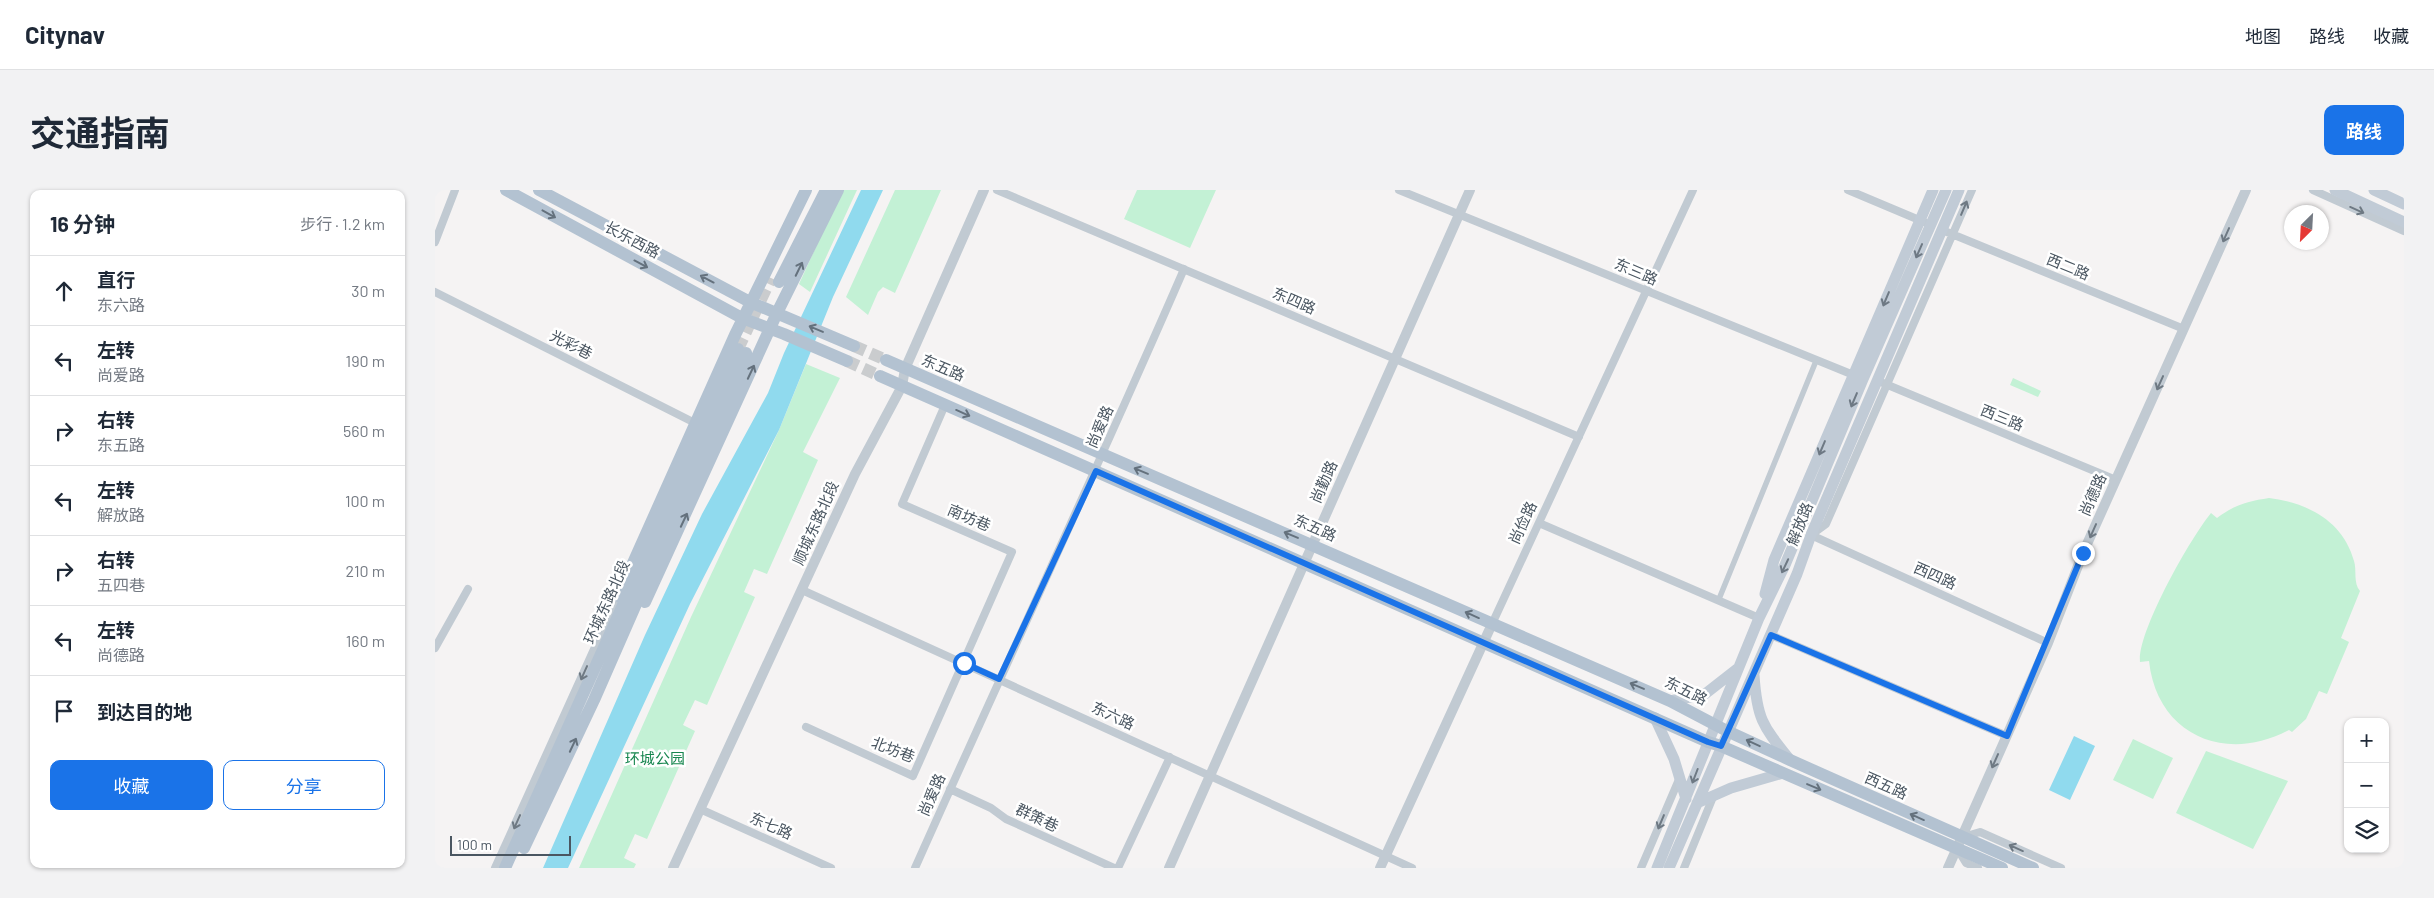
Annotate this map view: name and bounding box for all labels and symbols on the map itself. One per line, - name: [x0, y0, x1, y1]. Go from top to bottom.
- one-way arrow: [1960, 201, 1970, 216]
- north arrow: [2284, 205, 2329, 250]
- one-way arrow: [2349, 206, 2364, 215]
- one-way arrow: [541, 209, 555, 219]
- street label: 长乐西路: [602, 217, 663, 261]
- one-way arrow: [2220, 227, 2230, 242]
- one-way arrow: [1914, 243, 1924, 258]
- street label: 西二路: [2044, 249, 2093, 283]
- street label: 东三路: [1612, 254, 1661, 288]
- one-way arrow: [633, 259, 648, 269]
- one-way arrow: [795, 262, 804, 277]
- one-way arrow: [699, 274, 714, 284]
- street label: 东四路: [1270, 283, 1319, 317]
- one-way arrow: [1881, 291, 1891, 306]
- one-way arrow: [809, 324, 824, 334]
- street label: 光彩巷: [547, 326, 596, 362]
- street label: 东五路: [919, 350, 968, 384]
- one-way arrow: [747, 365, 757, 380]
- one-way arrow: [2154, 375, 2164, 390]
- one-way arrow: [1848, 392, 1857, 407]
- street label: 西三路: [1978, 400, 2027, 434]
- street label: 尚爱路: [1082, 402, 1116, 451]
- one-way arrow: [955, 408, 970, 418]
- one-way arrow: [1817, 440, 1826, 455]
- street label: 尚勤路: [1306, 457, 1340, 506]
- one-way arrow: [1134, 466, 1149, 475]
- street label: 尚德路: [2075, 470, 2109, 519]
- street label: 顺城东路北段: [789, 478, 842, 567]
- street label: 尚俭路: [1504, 498, 1540, 547]
- street label: 解放路: [1782, 499, 1816, 548]
- street label: 南坊巷: [945, 500, 994, 534]
- street label: 东五路: [1291, 510, 1340, 544]
- one-way arrow: [679, 512, 689, 527]
- one-way arrow: [2088, 523, 2098, 538]
- one-way arrow: [1284, 530, 1299, 540]
- route end: [2072, 542, 2095, 565]
- street label: 环城东路北段: [580, 557, 633, 646]
- one-way arrow: [1779, 558, 1789, 573]
- street label: 西四路: [1911, 558, 1960, 592]
- one-way arrow: [1465, 610, 1480, 620]
- route start: [953, 652, 976, 675]
- one-way arrow: [578, 665, 588, 680]
- street label: 东五路: [1662, 672, 1711, 708]
- one-way arrow: [1630, 681, 1645, 691]
- street label: 东六路: [1089, 697, 1138, 733]
- street label: 北坊巷: [869, 733, 918, 766]
- one-way arrow: [569, 738, 578, 753]
- one-way arrow: [1746, 738, 1761, 747]
- park label: 环城公园: [625, 749, 685, 767]
- one-way arrow: [1990, 753, 2000, 768]
- one-way arrow: [1690, 768, 1699, 783]
- street label: 西五路: [1862, 768, 1911, 802]
- street label: 尚爱路: [914, 770, 948, 819]
- one-way arrow: [1806, 782, 1821, 792]
- street label: 群策巷: [1013, 799, 1062, 835]
- street label: 东七路: [747, 808, 796, 842]
- one-way arrow: [1910, 812, 1925, 822]
- one-way arrow: [512, 814, 522, 829]
- one-way arrow: [1655, 814, 1665, 829]
- scale bar: [450, 833, 571, 856]
- one-way arrow: [2009, 843, 2024, 853]

